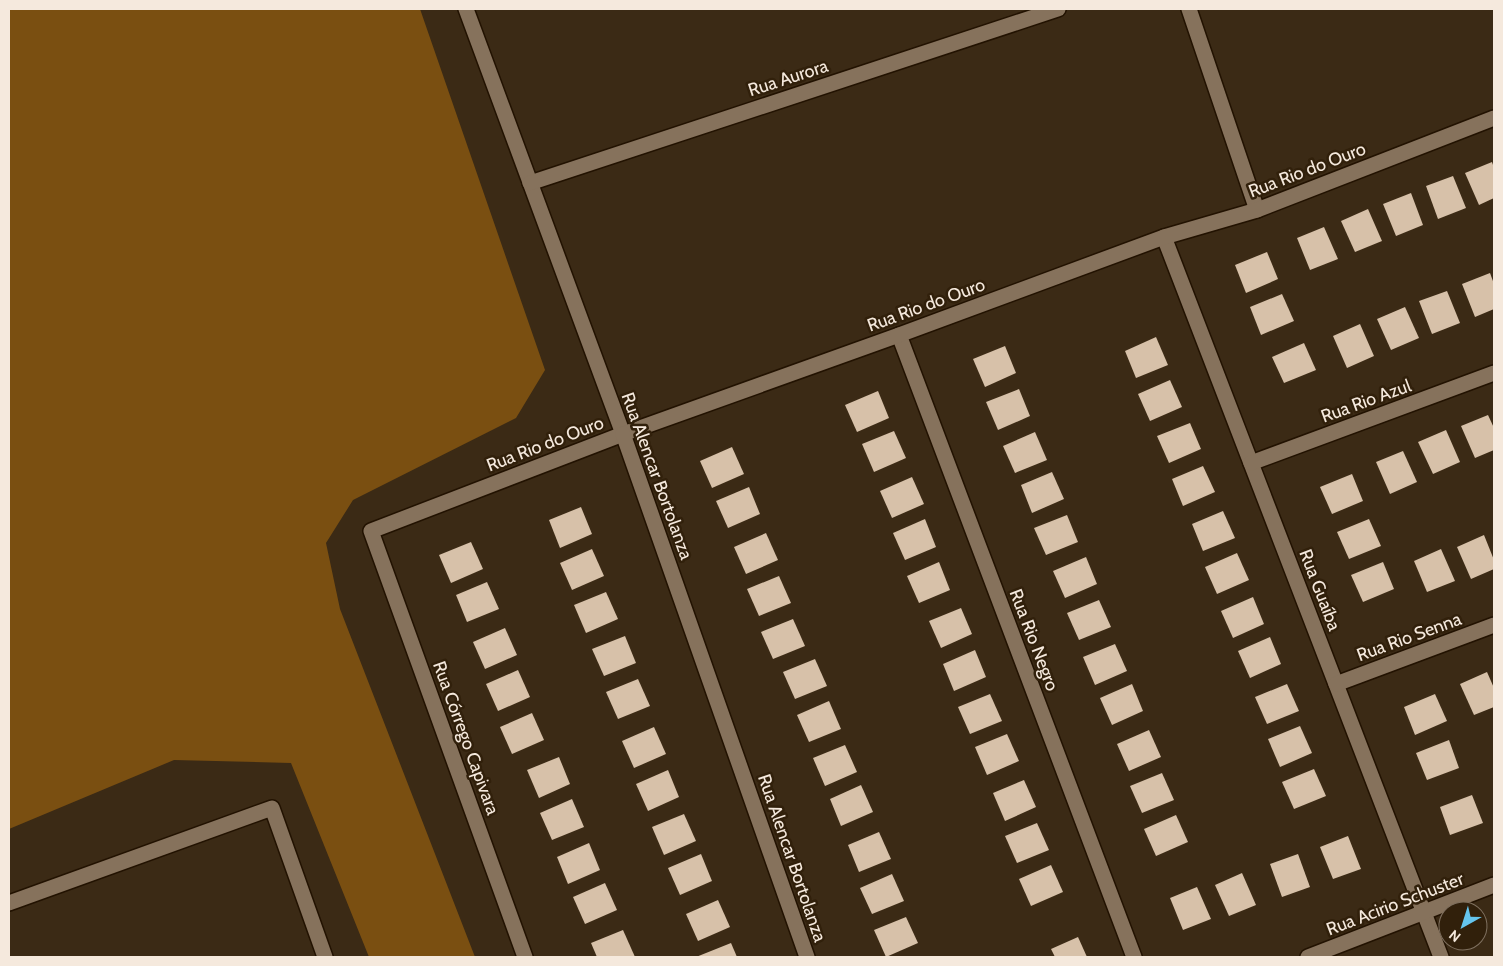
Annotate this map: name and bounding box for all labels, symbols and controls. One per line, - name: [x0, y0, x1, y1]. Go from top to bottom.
- street label: Rua Aurora: [745, 55, 831, 101]
- street label: Rua Rio do Ouro: [1245, 138, 1369, 202]
- street label: Rua Rio do Ouro: [864, 273, 988, 337]
- street label: Rua Rio Azul: [1318, 374, 1415, 427]
- street label: Rua Alencar Bortolanza: [617, 390, 698, 563]
- street label: Rua Rio do Ouro: [483, 412, 607, 476]
- street label: Rua Guaíba: [1294, 546, 1346, 634]
- street label: Rua Rio Negro: [1005, 586, 1064, 694]
- street label: Rua Rio Senna: [1354, 608, 1465, 666]
- street label: Rua Córrego Capivara: [428, 658, 504, 818]
- street label: Rua Alencar Bortolanza: [753, 771, 831, 945]
- street label: Rua Acirio Schuster: [1323, 868, 1467, 940]
- north arrow: [1438, 901, 1488, 951]
- text: N: [1445, 926, 1464, 946]

